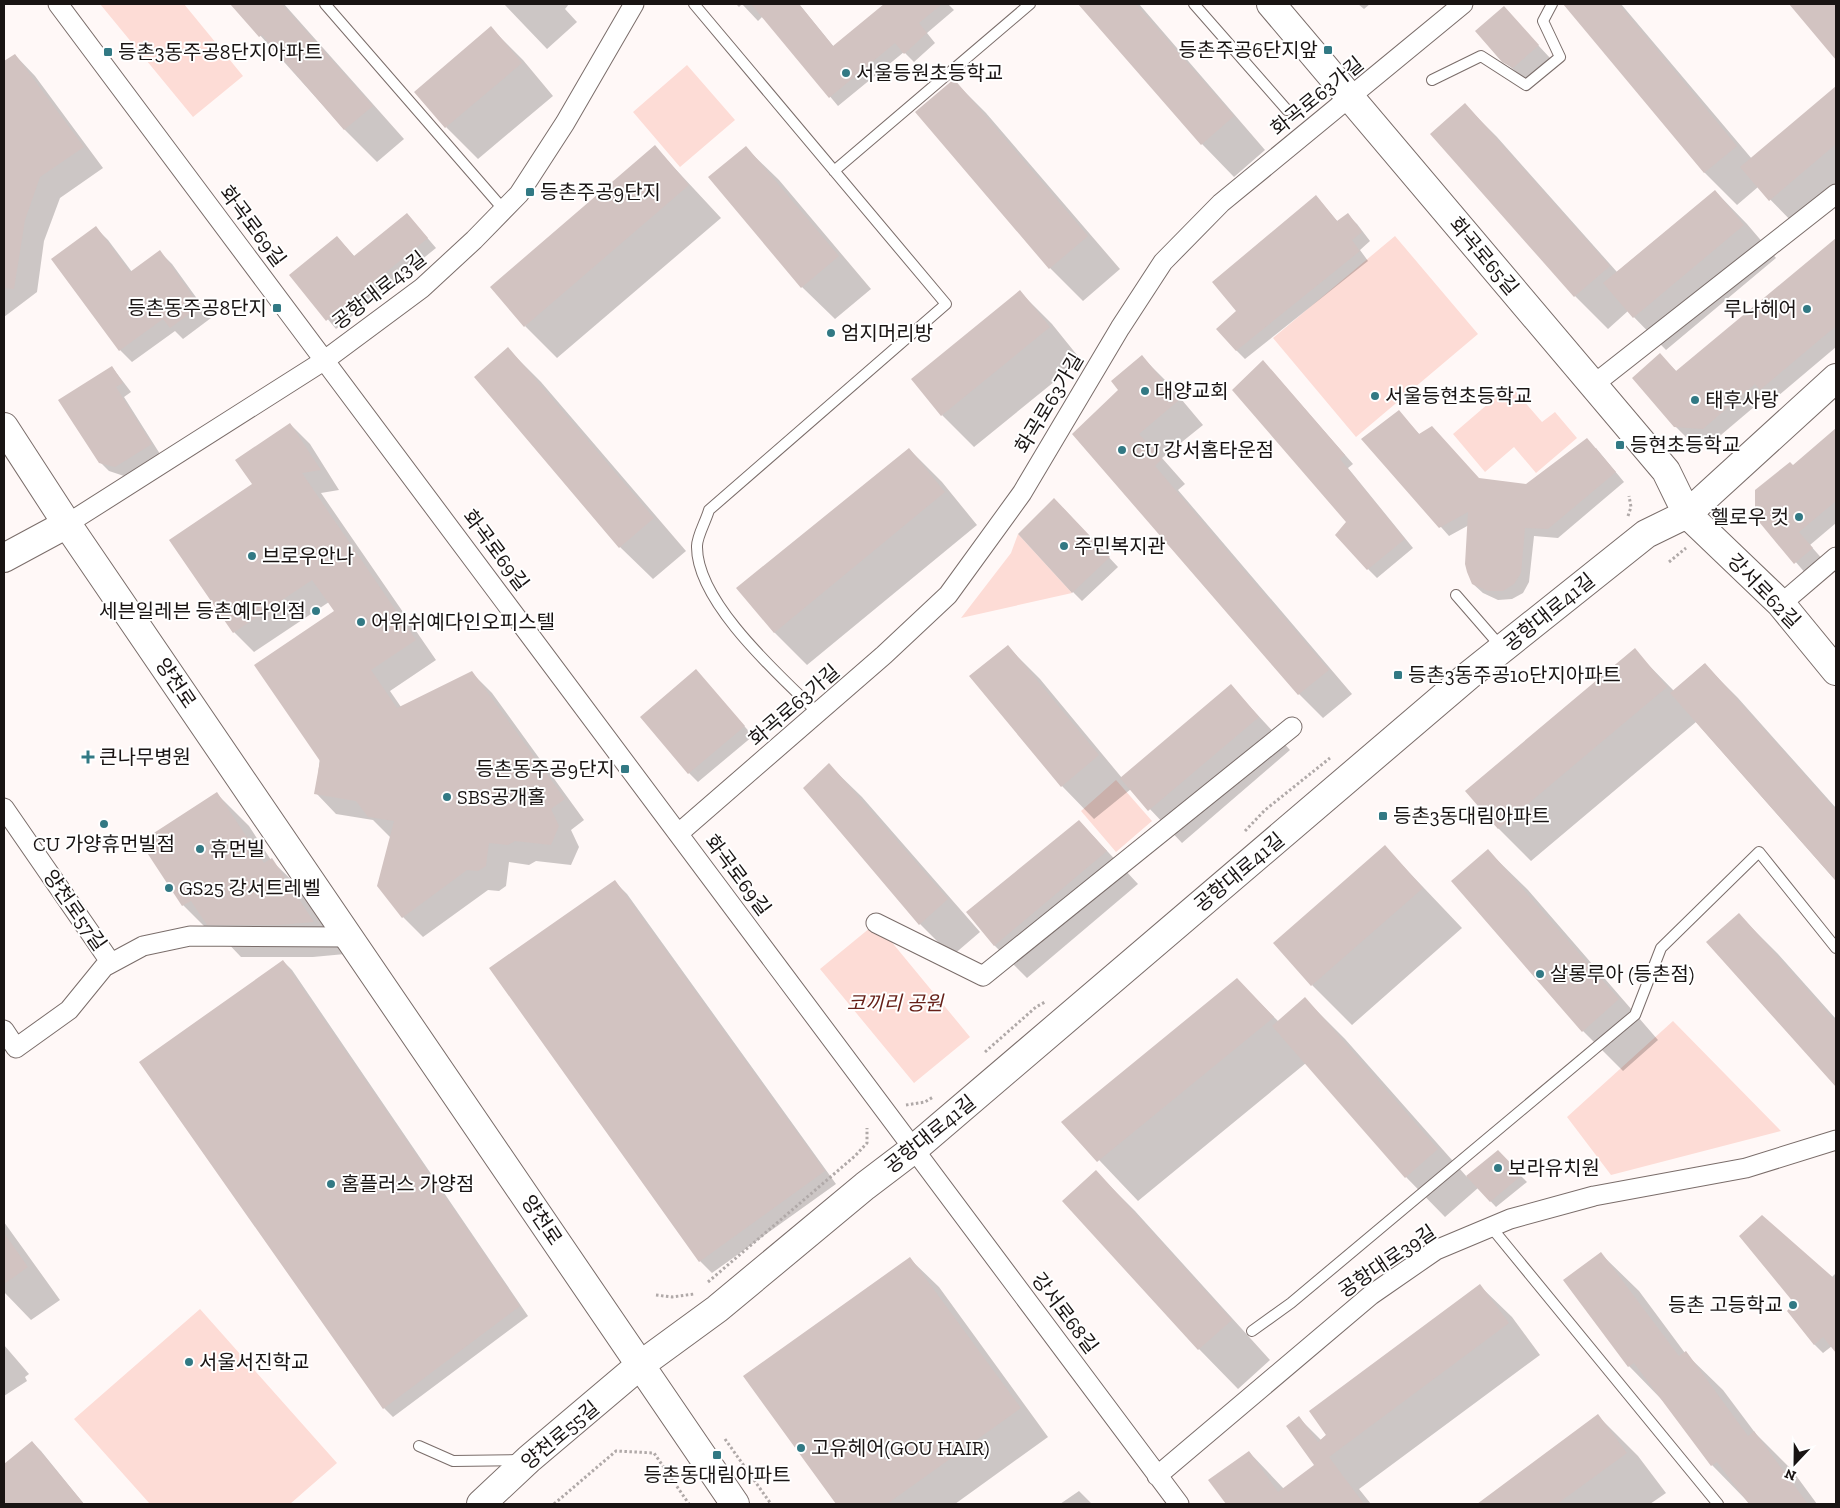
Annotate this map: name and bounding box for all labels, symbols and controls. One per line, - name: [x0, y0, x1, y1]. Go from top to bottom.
- place label: 등촌주공6단지앞: [1179, 38, 1318, 62]
- place label: 등촌3동주공8단지아파트: [118, 40, 323, 64]
- marker: 등촌주공6단지앞: [1322, 44, 1334, 56]
- marker: 등촌3동주공8단지아파트: [102, 46, 114, 58]
- street label: 화곡로63가길: [1266, 51, 1368, 141]
- place label: 서울등원초등학교: [856, 61, 1003, 85]
- marker: 서울등원초등학교: [840, 67, 852, 79]
- place label: 등촌주공9단지: [540, 180, 661, 204]
- street label: 화곡로69길: [215, 181, 291, 271]
- marker: 등촌주공9단지: [524, 186, 536, 198]
- street label: 화곡로65길: [1444, 212, 1524, 300]
- street label: 공항대로43길: [327, 246, 431, 334]
- place label: 등촌동주공8단지: [127, 296, 267, 320]
- place label: 루나헤어: [1723, 297, 1797, 321]
- marker: 등촌동주공8단지: [271, 302, 283, 314]
- marker: 루나헤어: [1801, 303, 1813, 315]
- place label: 엄지머리방: [841, 321, 933, 345]
- marker: 엄지머리방: [825, 327, 837, 339]
- street label: 화곡로63가길: [1010, 349, 1088, 457]
- place label: 대양교회: [1155, 379, 1229, 403]
- place label: 서울등현초등학교: [1385, 384, 1532, 408]
- marker: 대양교회: [1139, 385, 1151, 397]
- place label: 태후사랑: [1705, 388, 1779, 412]
- marker: 서울등현초등학교: [1369, 390, 1381, 402]
- marker: 태후사랑: [1689, 394, 1701, 406]
- place label: 등현초등학교: [1630, 433, 1740, 457]
- place label: CU 강서홈타운점: [1132, 438, 1274, 462]
- marker: 등현초등학교: [1614, 439, 1626, 451]
- marker: CU 강서홈타운점: [1116, 444, 1128, 456]
- street label: 화곡로69길: [458, 505, 534, 595]
- place label: 헬로우 컷: [1711, 505, 1789, 529]
- marker: 헬로우 컷: [1793, 511, 1805, 523]
- place label: 주민복지관: [1074, 534, 1166, 558]
- marker: 주민복지관: [1058, 540, 1070, 552]
- place label: 브로우안나: [262, 544, 354, 568]
- street label: 강서로62길: [1723, 549, 1805, 633]
- marker: 브로우안나: [246, 550, 258, 562]
- street label: 공항대로41길: [1499, 568, 1599, 656]
- place label: 세븐일레븐 등촌예다인점: [99, 599, 306, 623]
- marker: 세븐일레븐 등촌예다인점: [310, 605, 322, 617]
- place label: 어위쉬예다인오피스텔: [371, 610, 555, 634]
- marker: 어위쉬예다인오피스텔: [355, 616, 367, 628]
- street label: 양천로: [151, 653, 201, 713]
- street label: 화곡로63가길: [744, 659, 844, 751]
- place label: 등촌3동주공10단지아파트: [1408, 663, 1621, 687]
- marker: 등촌3동주공10단지아파트: [1392, 669, 1404, 681]
- place label: 큰나무병원: [99, 745, 191, 769]
- marker: 큰나무병원: [81, 750, 95, 764]
- place label: 등촌동주공9단지: [476, 757, 615, 781]
- marker: 등촌동주공9단지: [619, 763, 631, 775]
- place label: SBS공개홀: [457, 785, 546, 809]
- marker: SBS공개홀: [441, 791, 453, 803]
- place label: 등촌3동대림아파트: [1393, 804, 1550, 828]
- marker: 등촌3동대림아파트: [1377, 810, 1389, 822]
- marker: CU 가양휴먼빌점: [98, 818, 110, 830]
- street label: 공항대로41길: [1189, 827, 1289, 917]
- street label: 화곡로69길: [700, 830, 776, 920]
- place label: CU 가양휴먼빌점: [33, 832, 175, 856]
- place label: 휴먼빌: [210, 837, 265, 861]
- marker: 휴먼빌: [194, 843, 206, 855]
- street label: 양천로57길: [38, 865, 112, 955]
- place label: GS25 강서트레벨: [179, 876, 321, 900]
- marker: GS25 강서트레벨: [163, 882, 175, 894]
- place label: 살롱루아 (등촌점): [1550, 962, 1694, 986]
- marker: 살롱루아 (등촌점): [1534, 968, 1546, 980]
- park label: 코끼리 공원: [847, 991, 945, 1015]
- street label: 공항대로41길: [880, 1090, 980, 1178]
- place label: 보라유치원: [1508, 1156, 1600, 1180]
- marker: 보라유치원: [1492, 1162, 1504, 1174]
- place label: 홈플러스 가양점: [341, 1172, 474, 1196]
- marker: 홈플러스 가양점: [325, 1178, 337, 1190]
- street label: 양천로: [517, 1190, 567, 1250]
- street label: 공항대로39길: [1334, 1220, 1440, 1302]
- street label: 강서로68길: [1027, 1268, 1103, 1358]
- place label: 등촌 고등학교: [1668, 1293, 1783, 1317]
- marker: 등촌 고등학교: [1787, 1299, 1799, 1311]
- place label: 서울서진학교: [199, 1350, 309, 1374]
- marker: 서울서진학교: [183, 1356, 195, 1368]
- street label: 양천로55길: [516, 1396, 604, 1474]
- place label: 고유헤어(GOU HAIR): [811, 1436, 990, 1460]
- north arrow: [1770, 1438, 1820, 1488]
- marker: 고유헤어(GOU HAIR): [795, 1442, 807, 1454]
- marker: 등촌동대림아파트: [711, 1449, 723, 1461]
- place label: 등촌동대림아파트: [643, 1463, 791, 1487]
- text: N: [1782, 1465, 1798, 1484]

